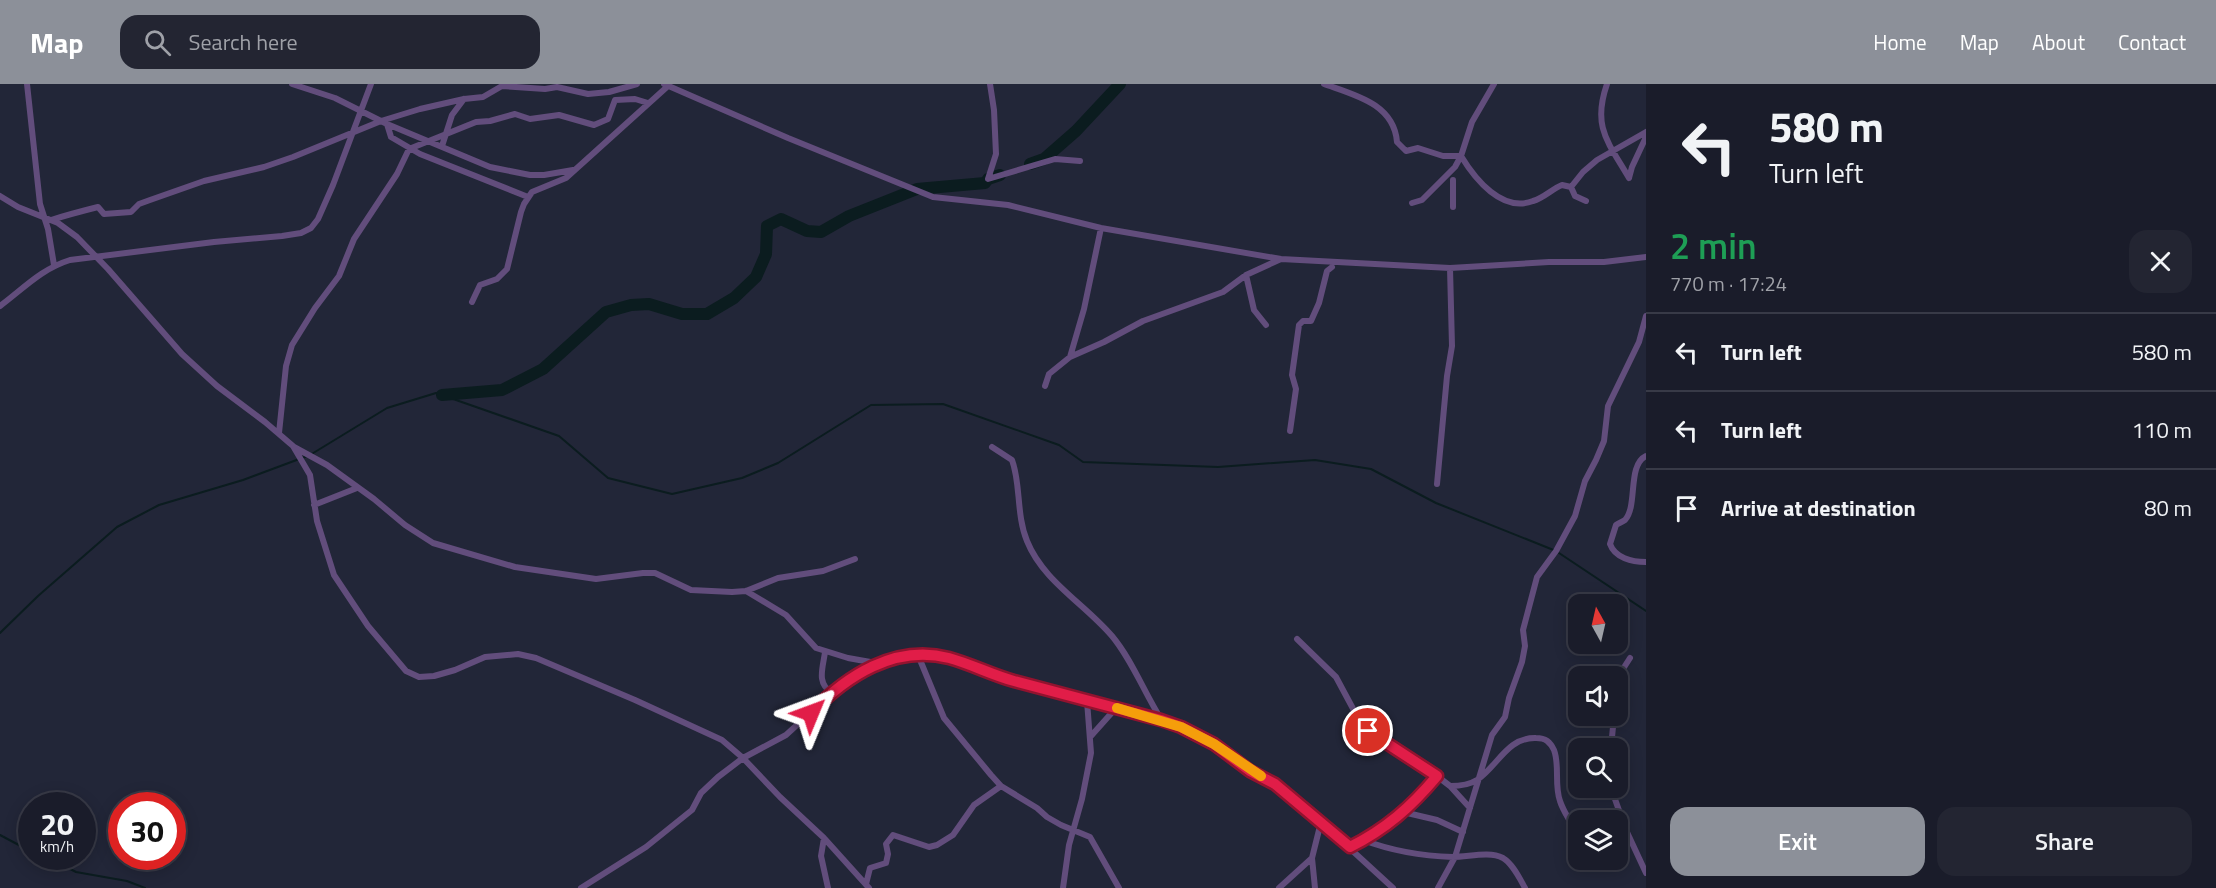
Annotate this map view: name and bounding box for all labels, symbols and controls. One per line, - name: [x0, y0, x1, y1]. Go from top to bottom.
- search box: [120, 15, 540, 69]
- text: Map: [30, 21, 84, 64]
- text: Search here: [189, 25, 298, 59]
- icon: search: [141, 26, 174, 59]
- text: Home: [1873, 26, 1927, 58]
- text: Map: [1960, 26, 1999, 58]
- text: About: [2032, 26, 2085, 58]
- text: Contact: [2118, 26, 2186, 58]
- text: 580 m: [1769, 94, 1884, 158]
- icon: left: [1670, 108, 1748, 186]
- text: Turn left: [1769, 152, 1863, 193]
- text: 2 min: [1670, 218, 1757, 273]
- button: close: [2129, 230, 2192, 293]
- text: 770 m · 17:24: [1670, 268, 1787, 299]
- text: Turn left: [1721, 335, 1802, 369]
- text: 580 m: [2132, 335, 2192, 369]
- icon: left: [1670, 336, 1703, 369]
- text: Turn left: [1721, 413, 1802, 447]
- text: 110 m: [2132, 413, 2192, 447]
- icon: left: [1670, 414, 1703, 447]
- text: Arrive at destination: [1721, 491, 1916, 525]
- text: 80 m: [2144, 491, 2192, 525]
- icon: arrive: [1670, 492, 1703, 525]
- north arrow: [1568, 594, 1628, 654]
- map controls: [1568, 594, 1628, 870]
- button: sound: [1568, 666, 1628, 726]
- position arrow: [779, 681, 843, 745]
- pin: [1342, 705, 1393, 756]
- icon: arrive: [1351, 714, 1384, 747]
- button: search: [1568, 738, 1628, 798]
- speed limit sign: 30: [108, 792, 186, 870]
- text: 20: [40, 801, 74, 847]
- button: Exit: [1670, 807, 1925, 876]
- button: Share: [1937, 807, 2192, 876]
- button: layers: [1568, 810, 1628, 870]
- text: km/h: [40, 835, 74, 858]

